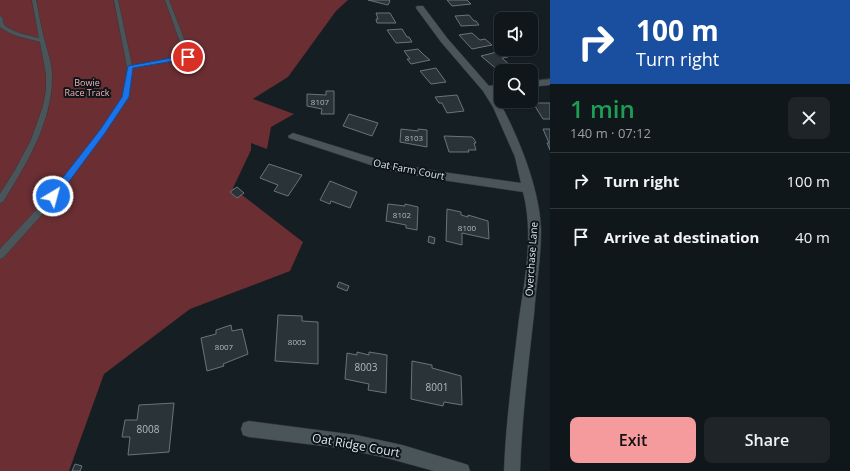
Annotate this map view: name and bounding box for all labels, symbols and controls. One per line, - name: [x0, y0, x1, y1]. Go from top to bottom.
- text: 100 m: [636, 11, 719, 49]
- map controls: [494, 12, 538, 108]
- button: sound: [494, 12, 538, 56]
- icon: right: [570, 16, 622, 68]
- pin: [171, 40, 205, 74]
- icon: arrive: [177, 46, 199, 68]
- text: Turn right: [636, 47, 719, 71]
- button: search: [494, 64, 538, 108]
- park label: Bowie Race Track: [65, 76, 110, 99]
- text: 1 min: [570, 92, 635, 125]
- house number: 8107: [311, 96, 330, 107]
- button: close: [788, 97, 830, 139]
- text: 140 m · 07:12: [570, 124, 651, 142]
- house number: 8103: [405, 132, 424, 143]
- street label: Oat Farm Court: [372, 155, 446, 183]
- icon: right: [570, 170, 592, 192]
- text: Turn right: [604, 171, 679, 191]
- text: 100 m: [786, 171, 830, 191]
- position arrow: [32, 175, 74, 217]
- house number: 8102: [393, 209, 412, 220]
- street label: Overchase Lane: [521, 221, 541, 297]
- house number: 8100: [458, 222, 477, 233]
- icon: arrive: [570, 226, 592, 248]
- text: Arrive at destination: [604, 227, 759, 247]
- text: 40 m: [795, 227, 830, 247]
- house number: 8005: [288, 336, 307, 347]
- house number: 8007: [215, 341, 234, 352]
- house number: 8003: [355, 360, 378, 374]
- house number: 8001: [426, 380, 448, 394]
- button: Exit: [570, 417, 696, 463]
- button: Share: [704, 417, 830, 463]
- house number: 8008: [137, 422, 160, 436]
- street label: Oat Ridge Court: [311, 429, 401, 461]

